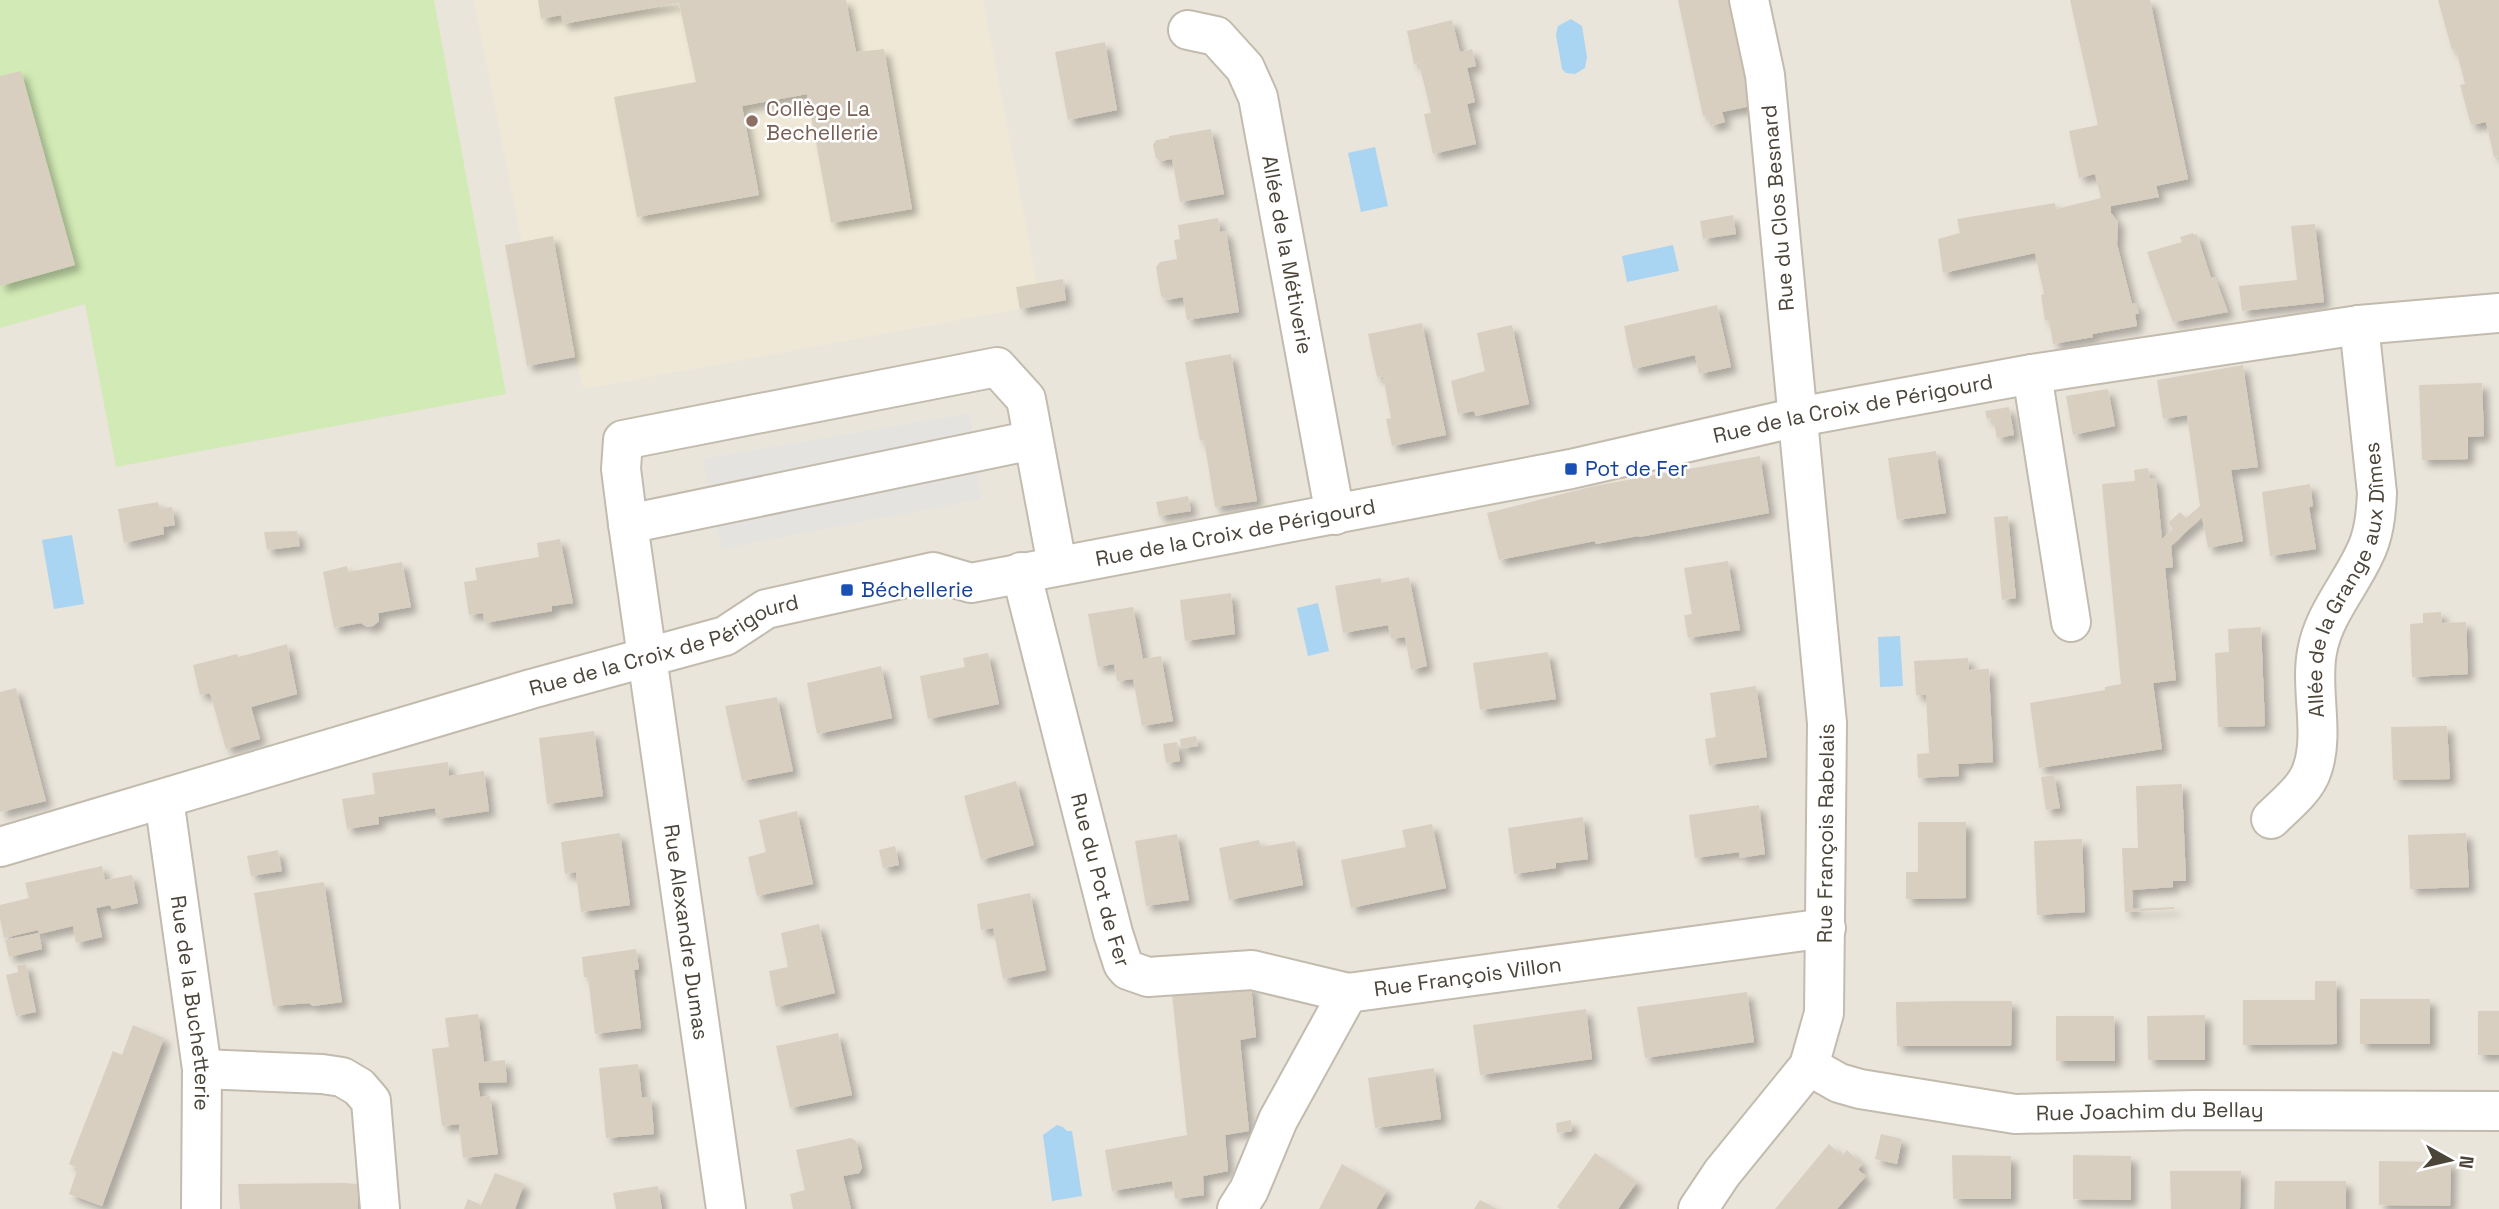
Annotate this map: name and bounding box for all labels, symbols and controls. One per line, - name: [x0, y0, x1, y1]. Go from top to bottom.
- place label: Collège La Bechellerie: [766, 95, 878, 146]
- street label: Rue du Clos Besnard: [1755, 104, 1800, 312]
- marker: Collège La Bechellerie: [744, 113, 760, 129]
- street label: Allée de la Métiverie: [1256, 153, 1319, 356]
- street label: Rue de la Croix de Périgourd: [1710, 367, 1995, 449]
- street label: Allée de la Grange aux Dîmes: [2301, 441, 2390, 718]
- place label: Pot de Fer: [1585, 455, 1688, 482]
- marker: Pot de Fer: [1563, 461, 1579, 477]
- street label: Rue de la Croix de Périgourd: [1093, 492, 1378, 572]
- place label: Béchellerie: [861, 576, 973, 603]
- marker: Béchellerie: [839, 582, 855, 598]
- street label: Rue de la Croix de Périgourd: [526, 588, 801, 702]
- street label: Rue François Rabelais: [1811, 723, 1840, 943]
- street label: Rue du Pot de Fer: [1065, 790, 1137, 970]
- street label: Rue Alexandre Dumas: [658, 822, 715, 1042]
- street label: Rue de la Buchetterie: [165, 894, 216, 1111]
- street label: Rue François Villon: [1372, 950, 1563, 1002]
- street label: Rue Joachim du Bellay: [2035, 1096, 2264, 1127]
- north arrow: [2415, 1125, 2485, 1195]
- text: N: [2453, 1154, 2480, 1170]

